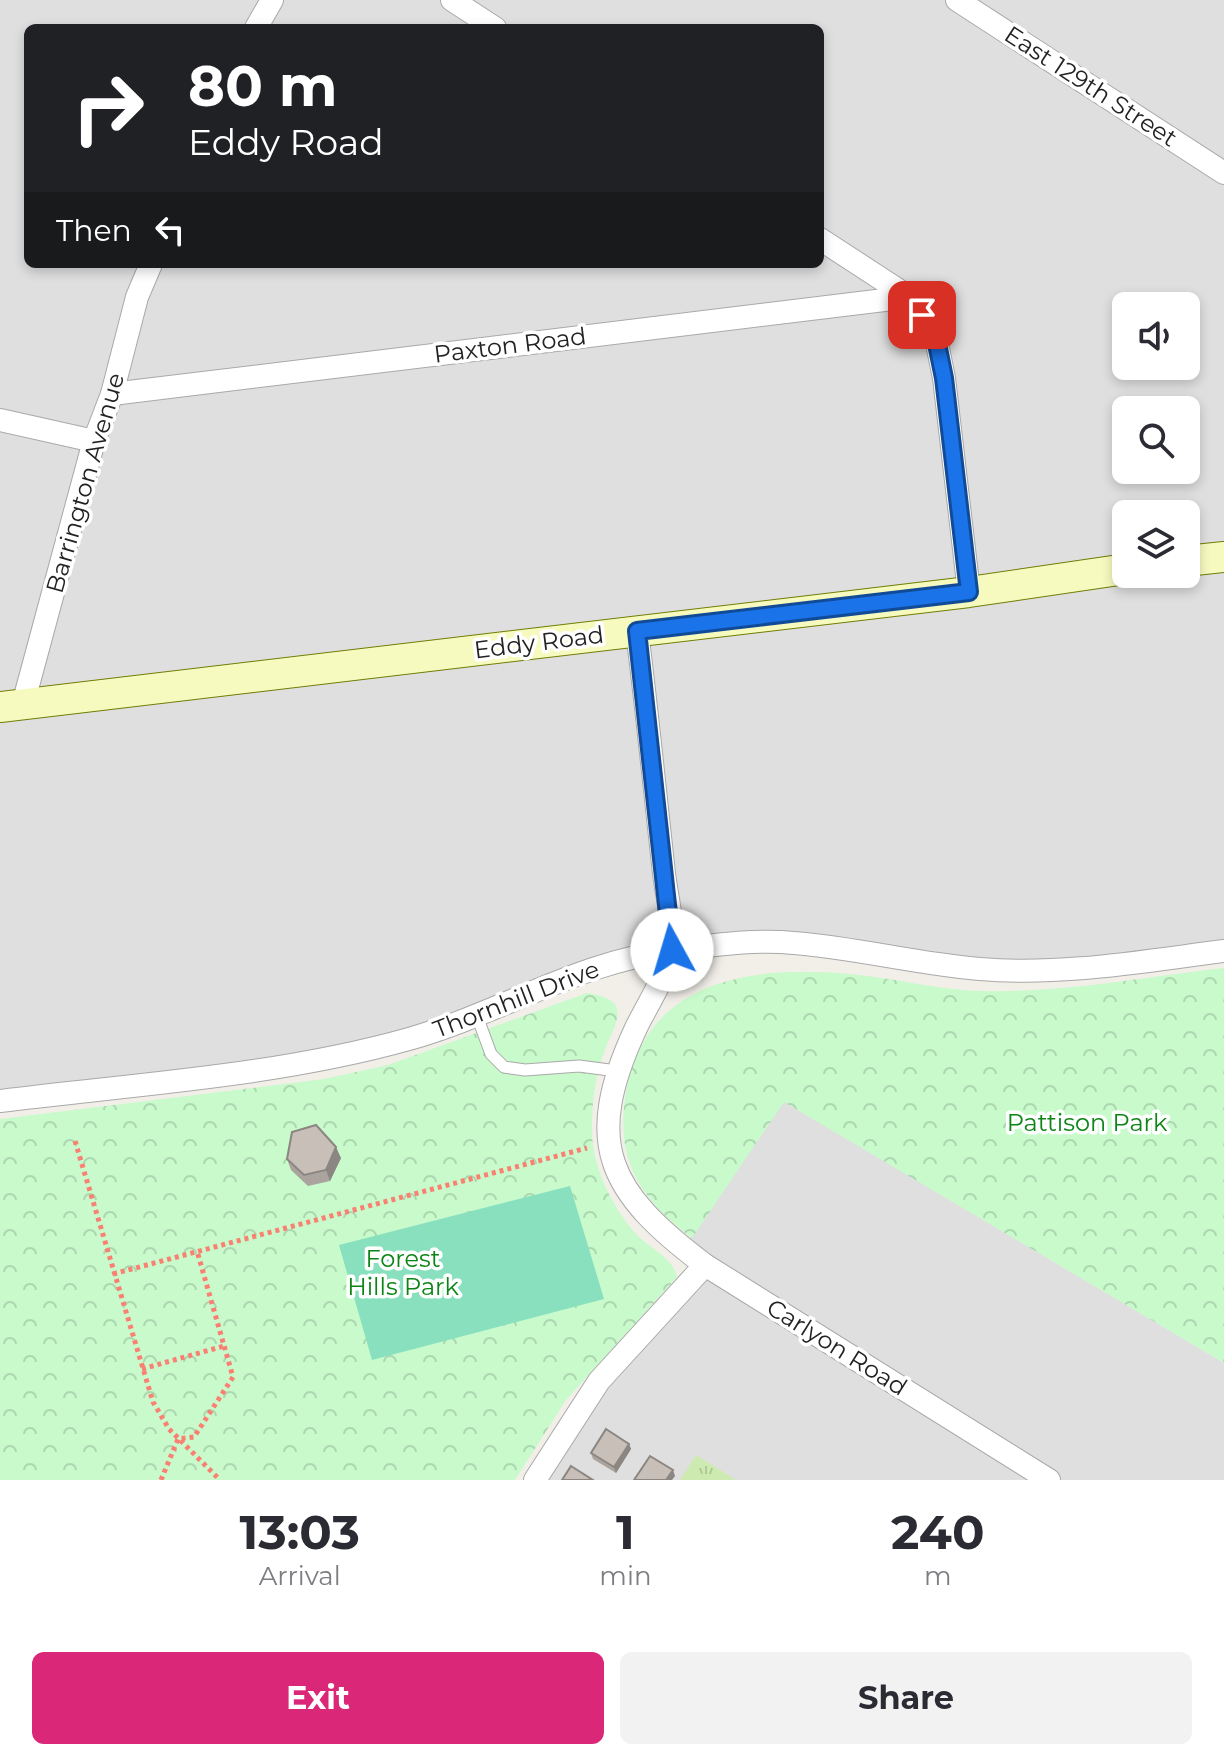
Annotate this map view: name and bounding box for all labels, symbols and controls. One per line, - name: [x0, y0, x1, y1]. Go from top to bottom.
- street label: East 129th Street: [999, 19, 1183, 153]
- text: 80 m: [188, 52, 338, 120]
- icon: right: [56, 56, 160, 160]
- text: Eddy Road: [188, 120, 384, 164]
- icon: left: [148, 208, 192, 252]
- text: Then: [56, 212, 132, 249]
- pin: [888, 281, 956, 349]
- map controls: [1112, 292, 1200, 588]
- button: sound: [1112, 292, 1200, 380]
- icon: arrive: [900, 293, 944, 337]
- street label: Paxton Road: [432, 321, 588, 369]
- street label: Barrington Avenue: [40, 370, 130, 596]
- button: search: [1112, 396, 1200, 484]
- button: layers: [1112, 500, 1200, 588]
- street label: Eddy Road: [473, 620, 605, 664]
- position arrow: [630, 908, 714, 992]
- street label: Thornhill Drive: [429, 954, 603, 1044]
- park label: Pattison Park: [1007, 1108, 1168, 1137]
- park label: Forest Hills Park: [347, 1244, 459, 1301]
- street label: Carlyon Road: [762, 1292, 912, 1402]
- text: 13:03: [240, 1503, 360, 1561]
- text: 1: [616, 1503, 635, 1561]
- text: 240: [891, 1503, 985, 1561]
- text: Arrival: [259, 1560, 341, 1592]
- text: min: [599, 1560, 652, 1592]
- text: m: [924, 1560, 952, 1592]
- button: Exit: [32, 1652, 604, 1744]
- button: Share: [620, 1652, 1192, 1744]

